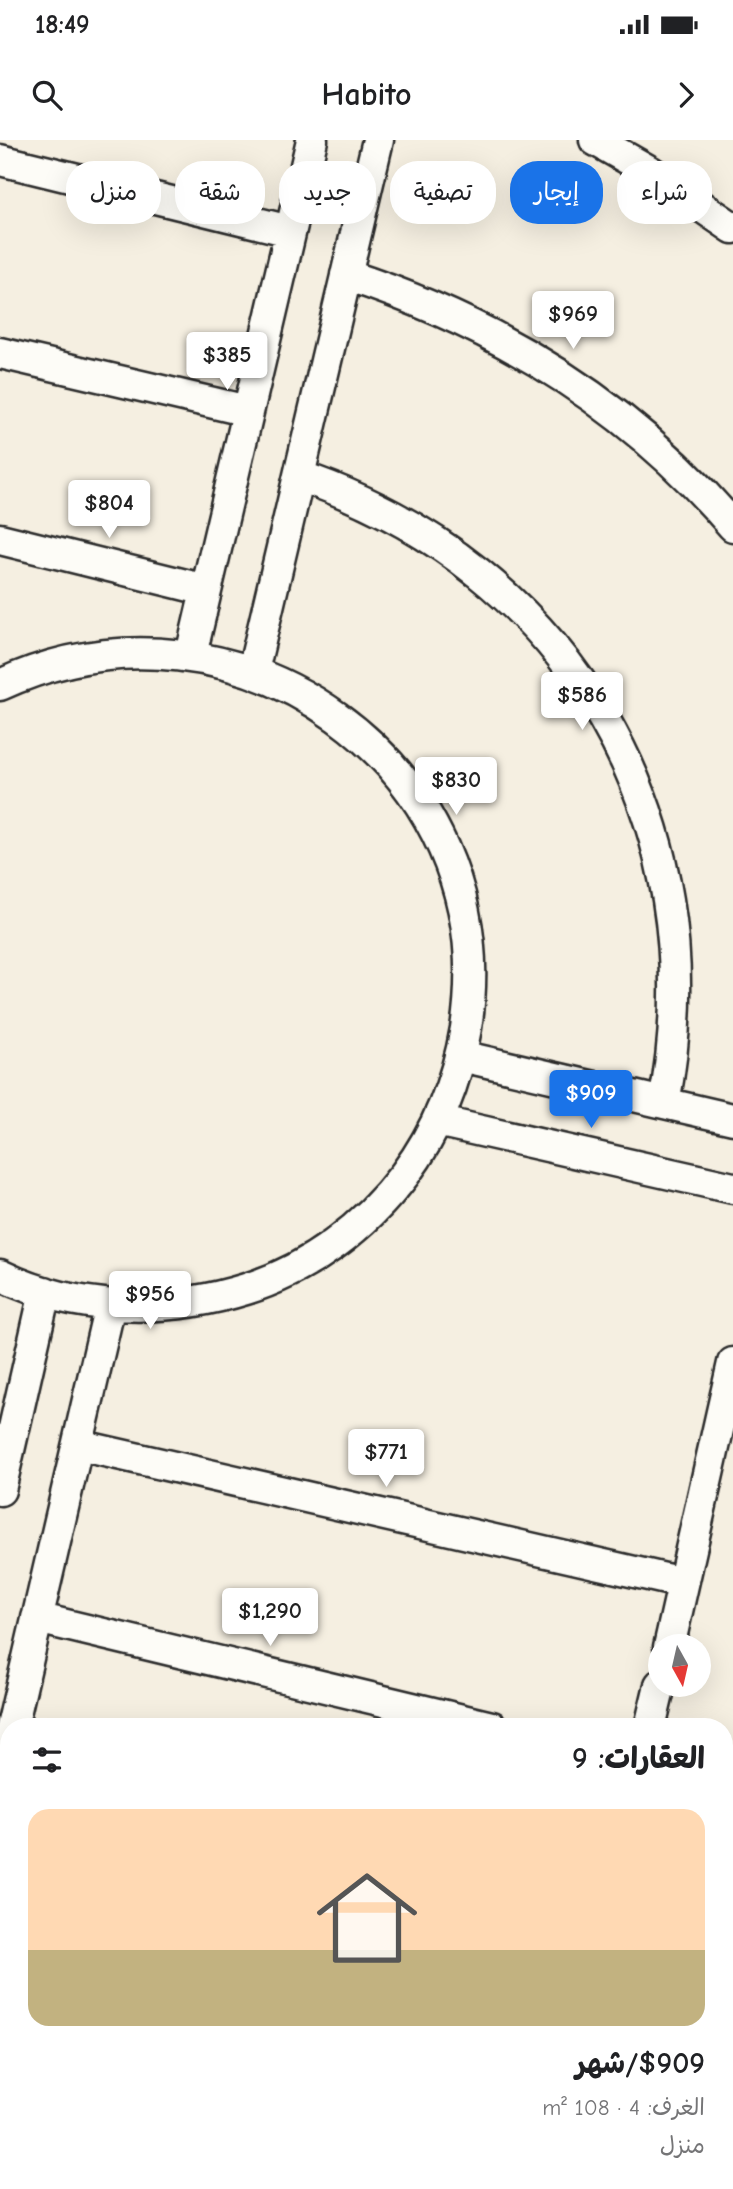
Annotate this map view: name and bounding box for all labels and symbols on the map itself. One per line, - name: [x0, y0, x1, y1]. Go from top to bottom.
- pin: $969: [532, 292, 614, 351]
- pin: $385: [186, 332, 268, 392]
- pin: $804: [68, 480, 150, 540]
- pin: $586: [541, 672, 623, 732]
- pin: $830: [415, 758, 497, 817]
- pin: $909: [550, 1070, 632, 1130]
- pin: $956: [109, 1272, 191, 1331]
- pin: $771: [345, 1430, 427, 1489]
- pin: $1,290: [213, 1588, 327, 1648]
- north arrow: [648, 1634, 710, 1698]

